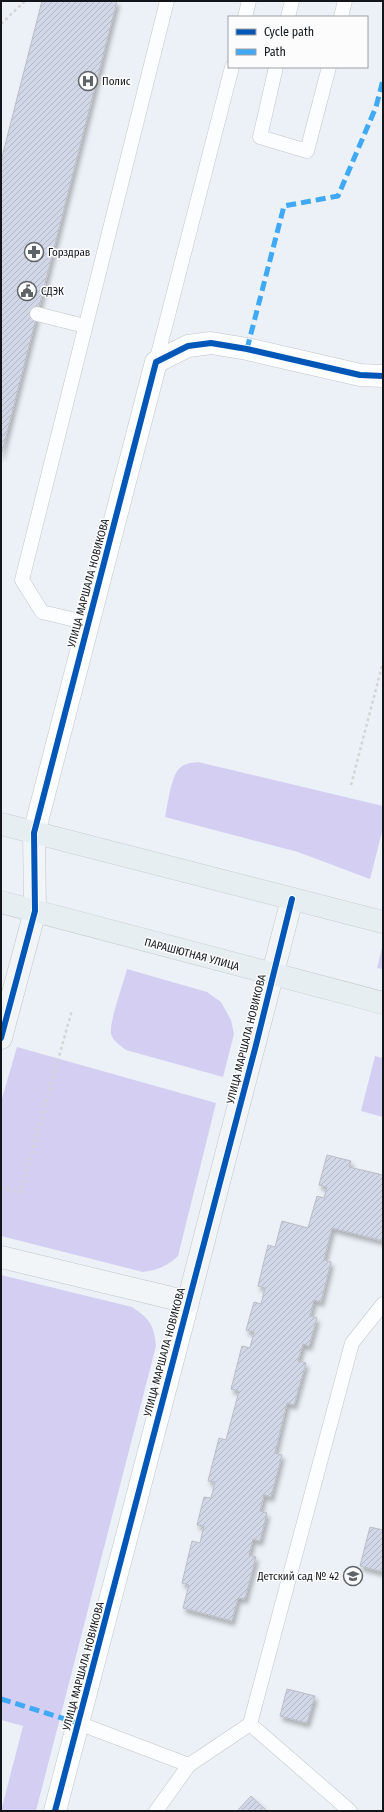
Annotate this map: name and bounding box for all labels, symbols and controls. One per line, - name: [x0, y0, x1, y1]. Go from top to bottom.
- legend: [228, 16, 368, 68]
- text: Cycle path: [264, 25, 314, 39]
- text: Path: [264, 45, 286, 59]
- hospital icon: Полис: [77, 70, 99, 92]
- place label: Полис: [102, 75, 131, 88]
- pharmacy icon: Горздрав: [23, 241, 45, 263]
- place label: Горздрав: [48, 246, 90, 259]
- public building icon: СДЭК: [16, 280, 38, 302]
- place label: СДЭК: [41, 285, 64, 298]
- street label: УЛИЦА МАРШАЛА НОВИКОВА: [65, 517, 112, 650]
- street label: ПАРАШЮТНАЯ УЛИЦА: [143, 936, 241, 973]
- street label: УЛИЦА МАРШАЛА НОВИКОВА: [224, 973, 269, 1106]
- street label: УЛИЦА МАРШАЛА НОВИКОВА: [141, 1286, 188, 1419]
- school or university icon: Детский сад № 42: [342, 1565, 364, 1587]
- place label: Детский сад № 42: [256, 1570, 339, 1583]
- street label: УЛИЦА МАРШАЛА НОВИКОВА: [60, 1600, 107, 1733]

